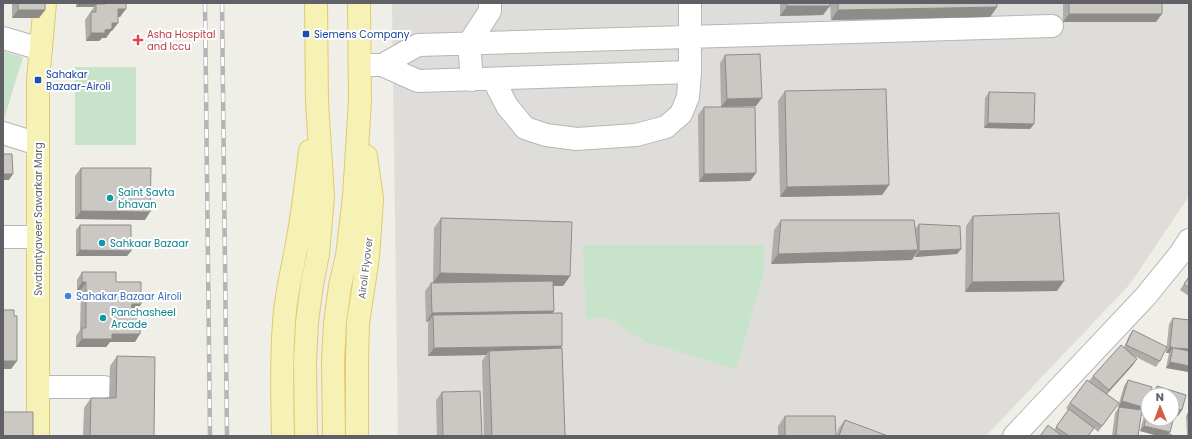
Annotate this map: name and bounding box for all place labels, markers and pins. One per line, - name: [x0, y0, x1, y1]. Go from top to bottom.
- place label: Asha Hospital and Iccu: [147, 27, 215, 54]
- place label: Siemens Company: [314, 27, 410, 42]
- marker: Siemens Company: [301, 29, 311, 39]
- marker: Asha Hospital and Iccu: [132, 34, 144, 46]
- place label: Sahakar Bazaar-Airoli: [46, 67, 110, 94]
- marker: Sahakar Bazaar-Airoli: [33, 75, 43, 85]
- place label: Saint Savta bhavan: [118, 185, 174, 212]
- marker: Saint Savta bhavan: [105, 193, 115, 203]
- place label: Sahkaar Bazaar: [110, 236, 189, 251]
- marker: Sahkaar Bazaar: [97, 238, 107, 248]
- place label: Sahakar Bazaar Airoli: [76, 289, 182, 304]
- marker: Sahakar Bazaar Airoli: [63, 291, 73, 301]
- place label: Panchasheel Arcade: [111, 305, 176, 332]
- marker: Panchasheel Arcade: [98, 313, 108, 323]

